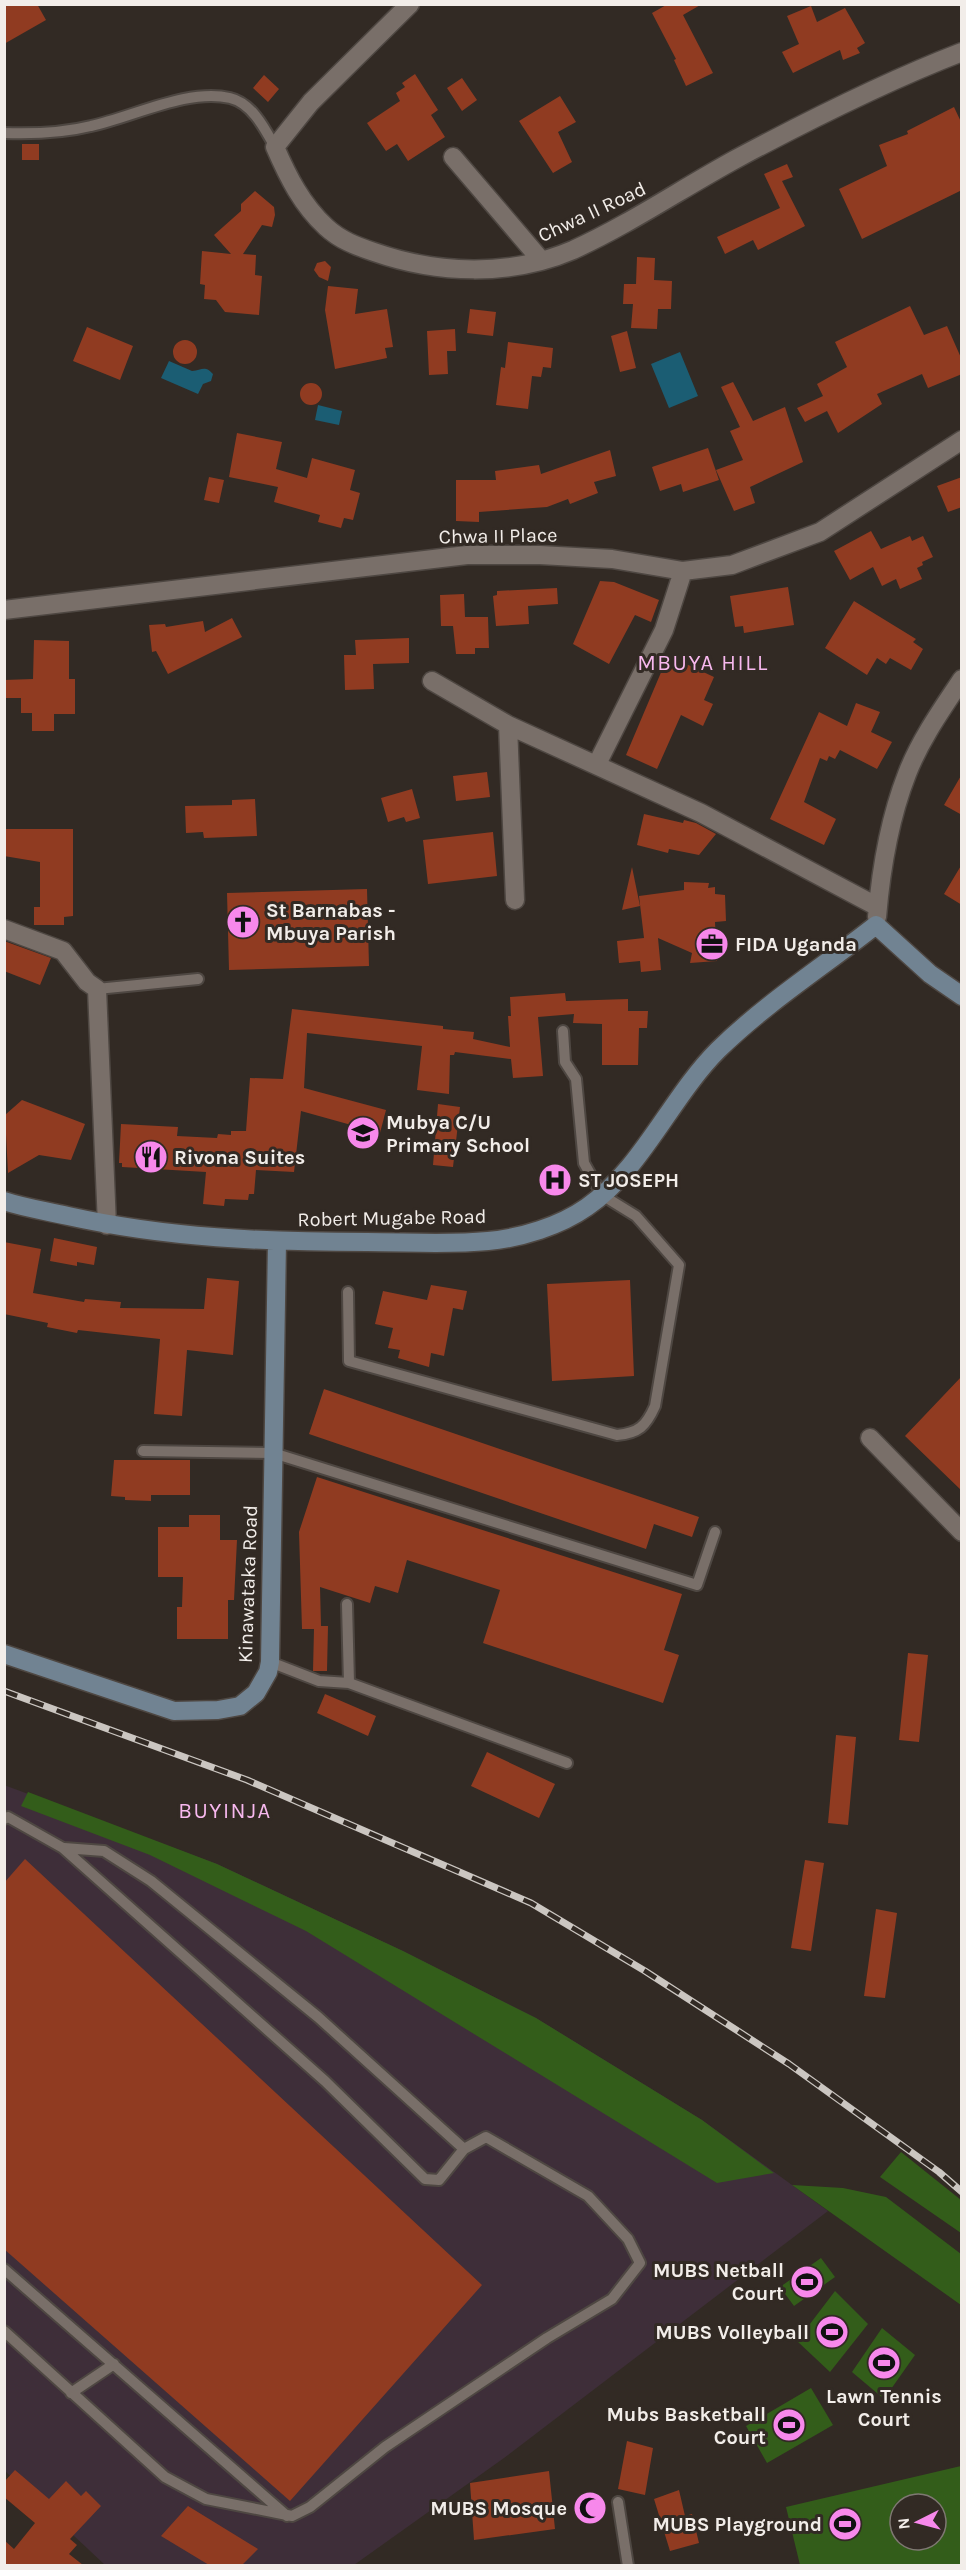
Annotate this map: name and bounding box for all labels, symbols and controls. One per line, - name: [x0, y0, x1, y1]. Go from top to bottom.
- street label: Chwa II Road: [534, 177, 650, 247]
- street label: Chwa II Place: [438, 523, 558, 549]
- district label: MBUYA HILL: [637, 650, 769, 676]
- place label: St Barnabas - Mbuya Parish: [266, 899, 396, 945]
- church icon: St Barnabas - Mbuya Parish: [225, 904, 261, 940]
- office icon: FIDA Uganda: [694, 926, 730, 962]
- place label: FIDA Uganda: [735, 933, 857, 956]
- place label: Mubya C/U Primary School: [386, 1111, 530, 1157]
- school or university icon: Mubya C/U Primary School: [345, 1115, 381, 1151]
- restaurant icon: Rivona Suites: [133, 1139, 169, 1175]
- place label: Rivona Suites: [174, 1146, 305, 1169]
- hospital icon: ST JOSEPH: [537, 1162, 573, 1198]
- place label: ST JOSEPH: [578, 1169, 679, 1192]
- street label: Robert Mugabe Road: [297, 1205, 487, 1231]
- street label: Kinawataka Road: [234, 1504, 262, 1664]
- district label: BUYINJA: [178, 1798, 272, 1824]
- place label: MUBS Netball Court: [653, 2259, 784, 2305]
- sports icon: MUBS Netball Court: [789, 2264, 825, 2300]
- sports icon: MUBS Volleyball: [814, 2314, 850, 2350]
- place label: MUBS Volleyball: [655, 2321, 809, 2344]
- sports icon: Lawn Tennis Court: [866, 2345, 902, 2381]
- place label: Lawn Tennis Court: [826, 2385, 942, 2431]
- place label: Mubs Basketball Court: [606, 2403, 766, 2449]
- sports icon: Mubs Basketball Court: [771, 2407, 807, 2443]
- mosque icon: MUBS Mosque: [572, 2490, 608, 2526]
- north arrow: [888, 2492, 948, 2552]
- place label: MUBS Mosque: [430, 2497, 567, 2520]
- sports icon: MUBS Playground: [827, 2506, 863, 2542]
- place label: MUBS Playground: [652, 2513, 822, 2536]
- text: N: [894, 2517, 914, 2530]

